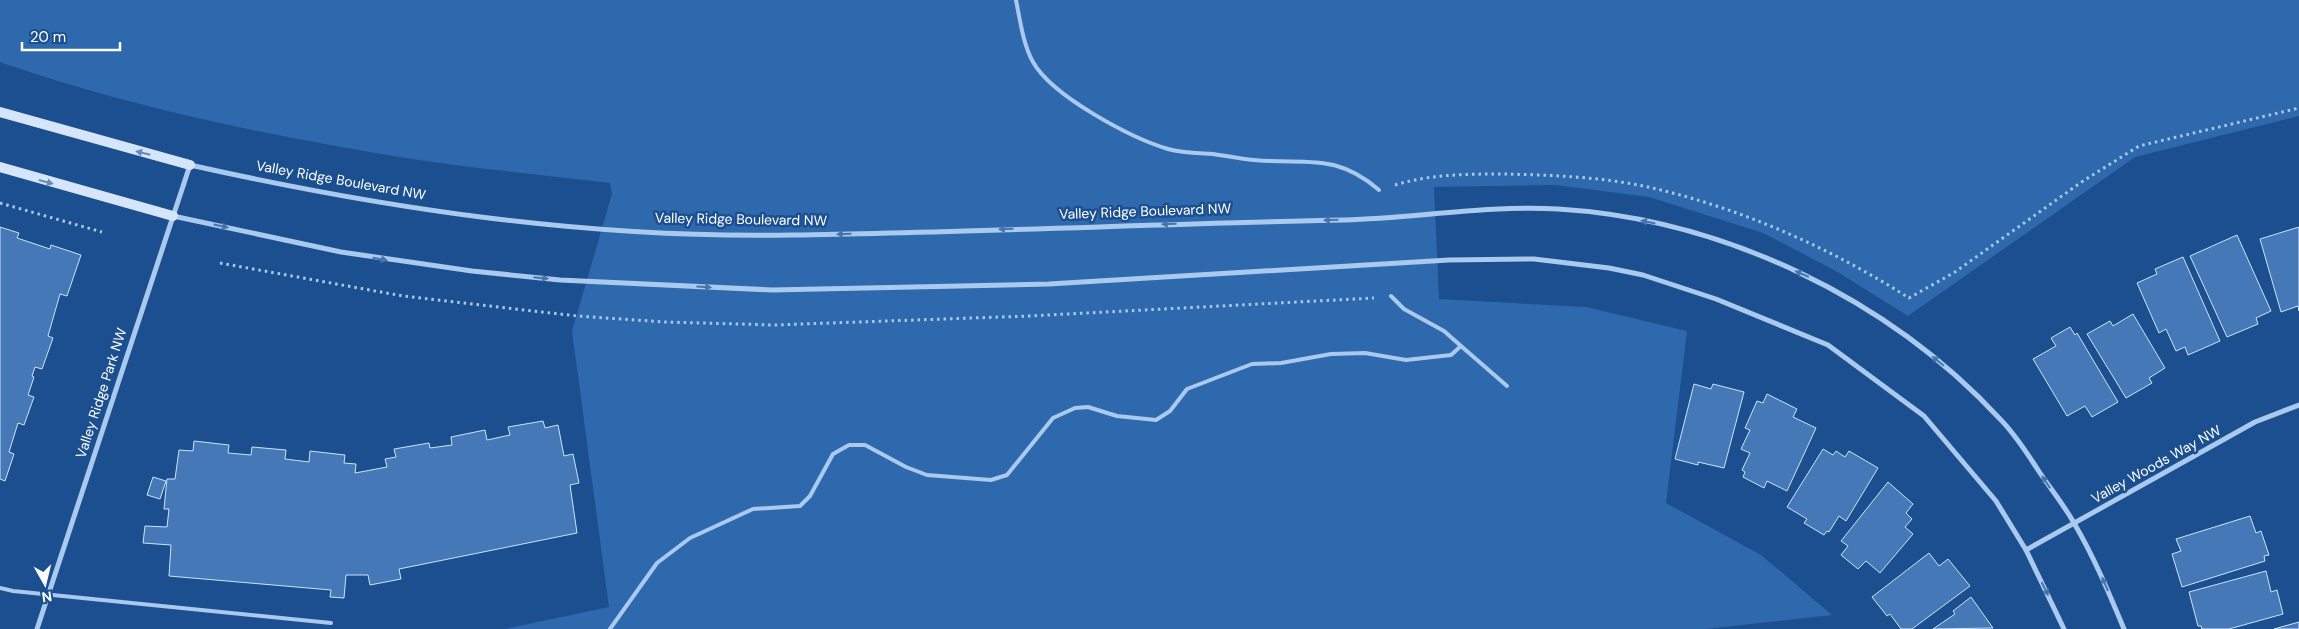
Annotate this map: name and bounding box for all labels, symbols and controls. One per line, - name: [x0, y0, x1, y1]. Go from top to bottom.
- scale bar: [22, 20, 120, 52]
- text: 20 m: [30, 27, 66, 47]
- one-way arrow: [135, 149, 150, 157]
- street label: Valley Ridge Boulevard NW: [255, 156, 428, 204]
- one-way arrow: [39, 178, 54, 186]
- street label: Valley Ridge Boulevard NW: [1059, 199, 1232, 223]
- street label: Valley Ridge Boulevard NW: [655, 208, 828, 230]
- one-way arrow: [1323, 216, 1339, 224]
- one-way arrow: [1640, 217, 1656, 225]
- one-way arrow: [1161, 220, 1177, 228]
- one-way arrow: [213, 222, 229, 230]
- one-way arrow: [998, 225, 1014, 233]
- one-way arrow: [836, 230, 852, 238]
- one-way arrow: [373, 255, 389, 263]
- one-way arrow: [1795, 270, 1809, 278]
- one-way arrow: [534, 274, 550, 282]
- one-way arrow: [696, 283, 712, 291]
- street label: Valley Ridge Park NW: [71, 325, 131, 460]
- one-way arrow: [1932, 356, 1945, 367]
- street label: Valley Woods Way NW: [2088, 421, 2224, 507]
- one-way arrow: [2041, 475, 2051, 489]
- north arrow: [20, 559, 70, 609]
- one-way arrow: [2100, 577, 2108, 591]
- one-way arrow: [2042, 582, 2050, 596]
- text: N: [40, 587, 53, 606]

